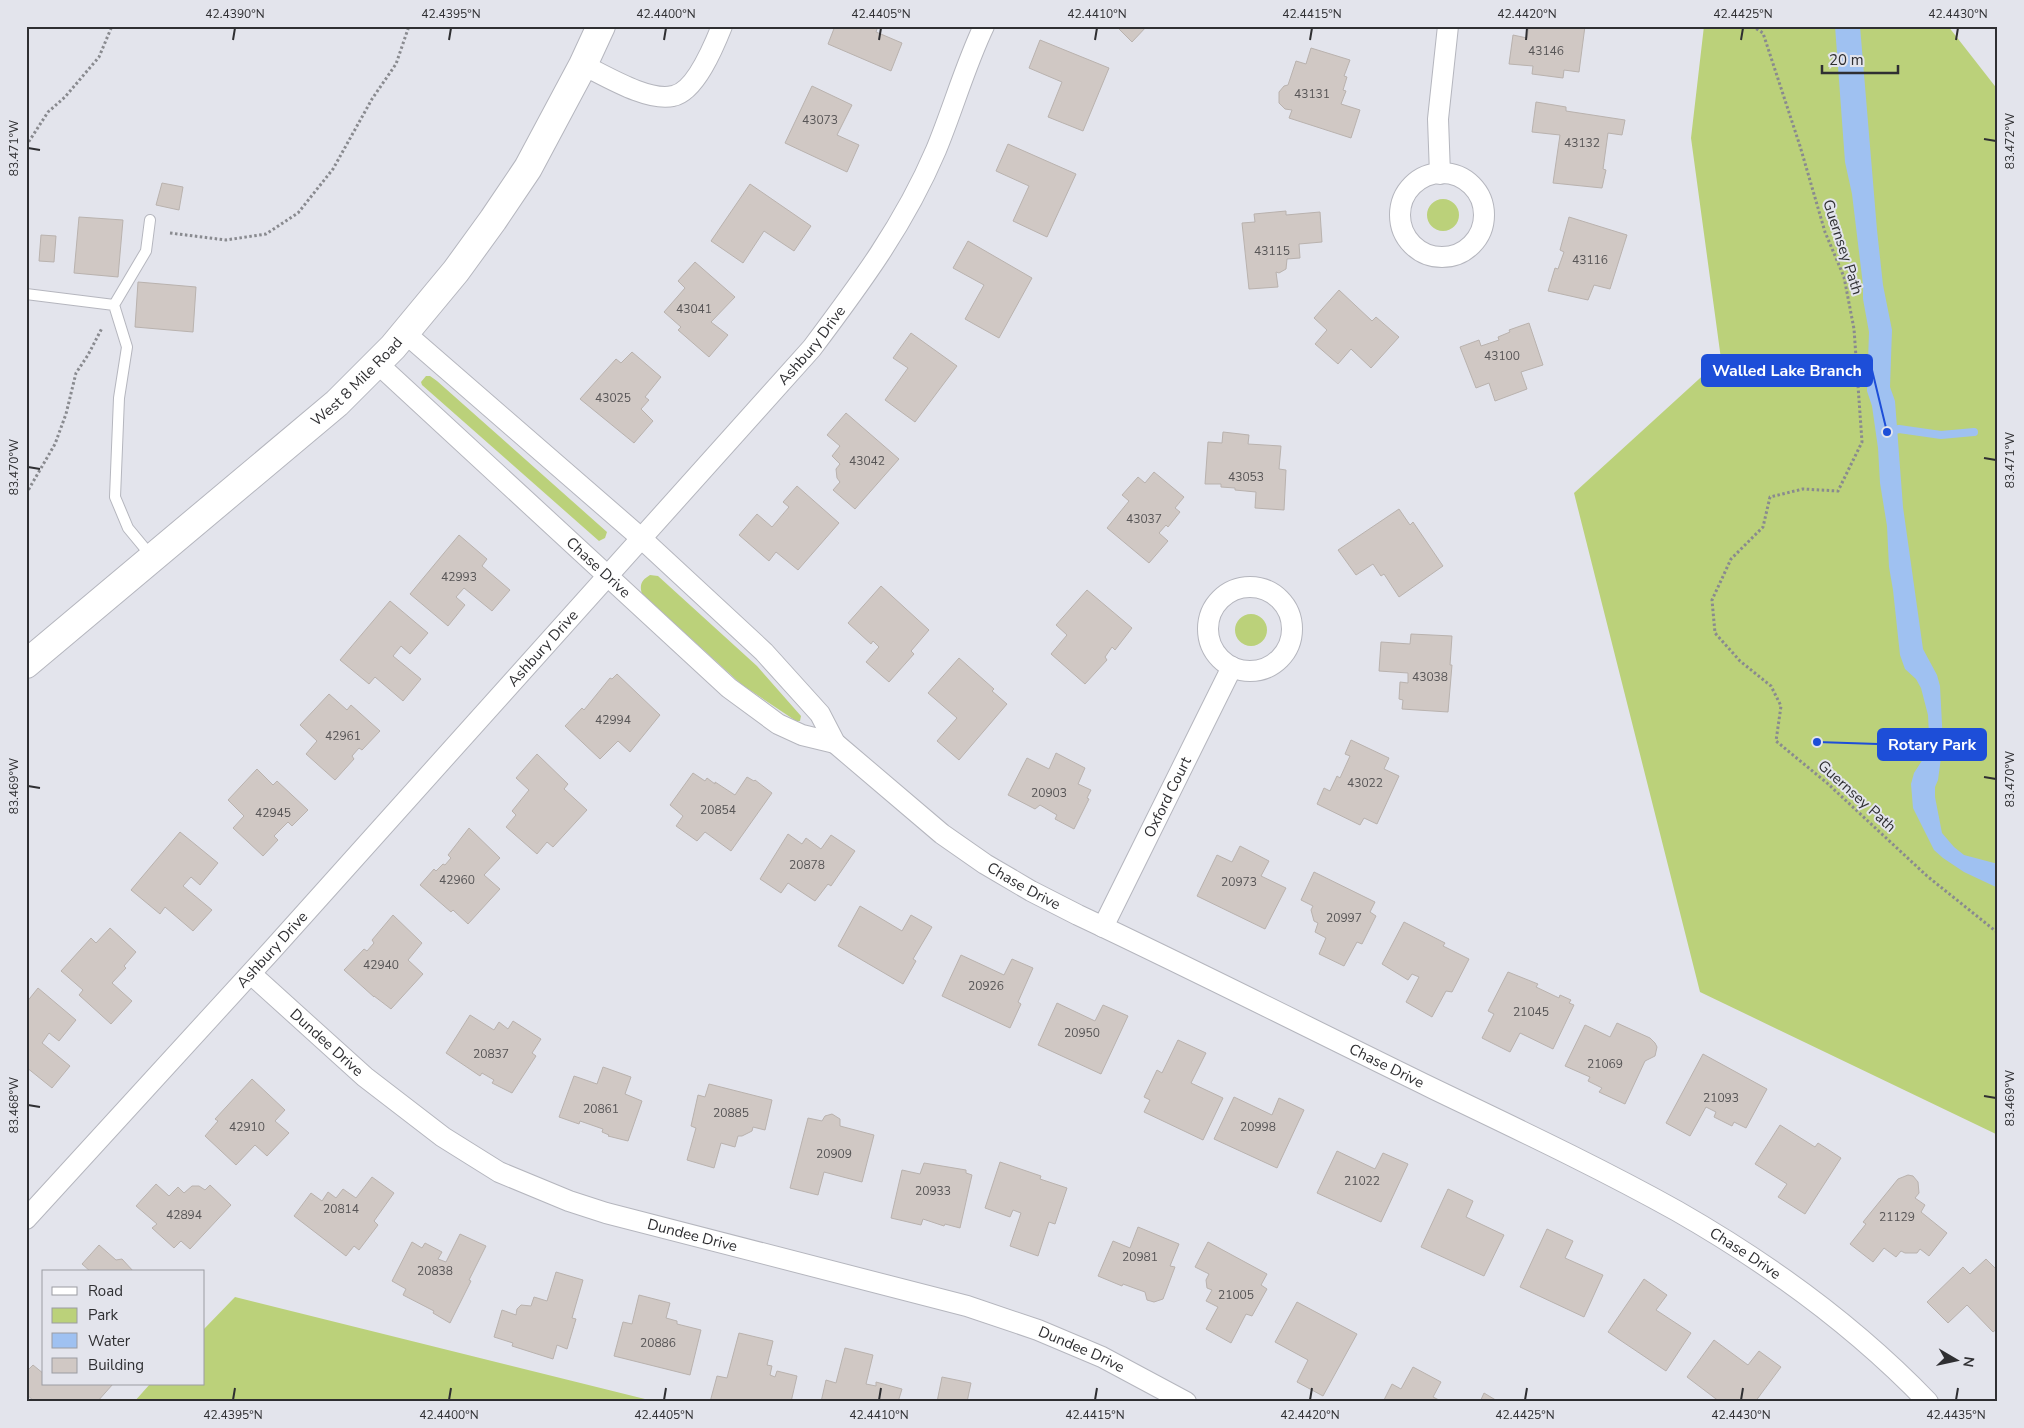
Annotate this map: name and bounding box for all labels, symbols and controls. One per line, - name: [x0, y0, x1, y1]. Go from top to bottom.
- text: 42.4390°N: [205, 6, 265, 22]
- text: 42.4395°N: [421, 6, 481, 22]
- text: 42.4400°N: [636, 6, 696, 22]
- text: 42.4405°N: [851, 6, 911, 22]
- text: 42.4410°N: [1067, 6, 1127, 22]
- text: 42.4415°N: [1282, 6, 1342, 22]
- text: 42.4420°N: [1497, 6, 1557, 22]
- text: 42.4425°N: [1713, 6, 1773, 22]
- text: 42.4430°N: [1928, 6, 1988, 22]
- scale bar: [1822, 42, 1898, 74]
- house number: 43146: [1528, 43, 1564, 59]
- text: 20 m: [1829, 50, 1864, 70]
- house number: 43131: [1294, 86, 1330, 102]
- house number: 43073: [802, 112, 838, 128]
- text: 83.472°W: [2002, 113, 2018, 169]
- text: 83.471°W: [6, 120, 22, 176]
- house number: 43132: [1564, 135, 1600, 151]
- street label: Guernsey Path: [1818, 197, 1868, 297]
- house number: 43115: [1254, 243, 1290, 259]
- house number: 43116: [1572, 252, 1608, 268]
- house number: 43041: [676, 301, 712, 317]
- street label: Ashbury Drive: [773, 302, 850, 389]
- street label: West 8 Mile Road: [307, 333, 407, 431]
- house number: 43100: [1484, 348, 1520, 364]
- callout: Walled Lake Branch: [1702, 355, 1872, 386]
- text: Walled Lake Branch: [1712, 360, 1862, 382]
- house number: 43025: [595, 390, 631, 406]
- text: 83.471°W: [2002, 432, 2018, 488]
- text: 83.470°W: [6, 439, 22, 495]
- house number: 43042: [849, 453, 885, 469]
- house number: 43053: [1228, 469, 1264, 485]
- house number: 43037: [1126, 511, 1162, 527]
- street label: Chase Drive: [562, 533, 635, 602]
- house number: 42993: [441, 569, 477, 585]
- street label: Ashbury Drive: [503, 605, 583, 691]
- house number: 43038: [1412, 669, 1448, 685]
- house number: 42994: [595, 712, 631, 728]
- house number: 42961: [325, 728, 361, 744]
- callout: Rotary Park: [1878, 729, 1986, 760]
- text: Rotary Park: [1888, 734, 1976, 756]
- text: 83.470°W: [2002, 751, 2018, 807]
- street label: Oxford Court: [1139, 753, 1196, 841]
- street label: Guernsey Path: [1814, 756, 1900, 836]
- text: 83.469°W: [6, 758, 22, 814]
- house number: 43022: [1347, 775, 1383, 791]
- house number: 20903: [1031, 785, 1067, 801]
- house number: 20854: [700, 802, 736, 818]
- house number: 42945: [255, 805, 291, 821]
- house number: 20878: [789, 857, 825, 873]
- street label: Chase Drive: [983, 857, 1064, 914]
- house number: 42960: [439, 872, 475, 888]
- house number: 20973: [1221, 874, 1257, 890]
- street label: Ashbury Drive: [232, 907, 312, 992]
- house number: 20997: [1326, 910, 1362, 926]
- house number: 42940: [363, 957, 399, 973]
- house number: 20926: [968, 978, 1004, 994]
- street label: Dundee Drive: [286, 1004, 368, 1081]
- house number: 21045: [1513, 1004, 1549, 1020]
- house number: 20950: [1064, 1025, 1100, 1041]
- street label: Chase Drive: [1346, 1039, 1427, 1093]
- house number: 20837: [473, 1046, 509, 1062]
- house number: 21069: [1587, 1056, 1623, 1072]
- text: 83.469°W: [2002, 1070, 2018, 1126]
- text: 83.468°W: [6, 1077, 22, 1133]
- house number: 21093: [1703, 1090, 1739, 1106]
- house number: 20861: [583, 1101, 619, 1117]
- house number: 20885: [713, 1105, 749, 1121]
- house number: 42910: [229, 1119, 265, 1135]
- house number: 20998: [1240, 1119, 1276, 1135]
- house number: 20909: [816, 1146, 852, 1162]
- house number: 21022: [1344, 1173, 1380, 1189]
- house number: 20933: [915, 1183, 951, 1199]
- house number: 20814: [323, 1201, 359, 1217]
- house number: 42894: [166, 1207, 202, 1223]
- house number: 21129: [1879, 1209, 1915, 1225]
- street label: Dundee Drive: [645, 1214, 740, 1256]
- street label: Chase Drive: [1706, 1223, 1785, 1284]
- house number: 20981: [1122, 1249, 1158, 1265]
- house number: 20838: [417, 1263, 453, 1279]
- legend: [42, 1270, 205, 1386]
- text: Road: [88, 1281, 123, 1301]
- house number: 21005: [1218, 1287, 1254, 1303]
- text: Park: [88, 1305, 118, 1325]
- street label: Dundee Drive: [1035, 1321, 1128, 1377]
- text: Water: [88, 1331, 131, 1351]
- house number: 20886: [640, 1335, 676, 1351]
- north arrow: [1932, 1336, 1982, 1386]
- text: Building: [88, 1355, 144, 1375]
- text: N: [1958, 1355, 1979, 1369]
- text: 42.4395°N: [203, 1407, 263, 1423]
- text: 42.4400°N: [419, 1407, 479, 1423]
- text: 42.4405°N: [634, 1407, 694, 1423]
- text: 42.4410°N: [849, 1407, 909, 1423]
- text: 42.4415°N: [1065, 1407, 1125, 1423]
- text: 42.4420°N: [1280, 1407, 1340, 1423]
- text: 42.4425°N: [1495, 1407, 1555, 1423]
- text: 42.4430°N: [1711, 1407, 1771, 1423]
- text: 42.4435°N: [1926, 1407, 1986, 1423]

